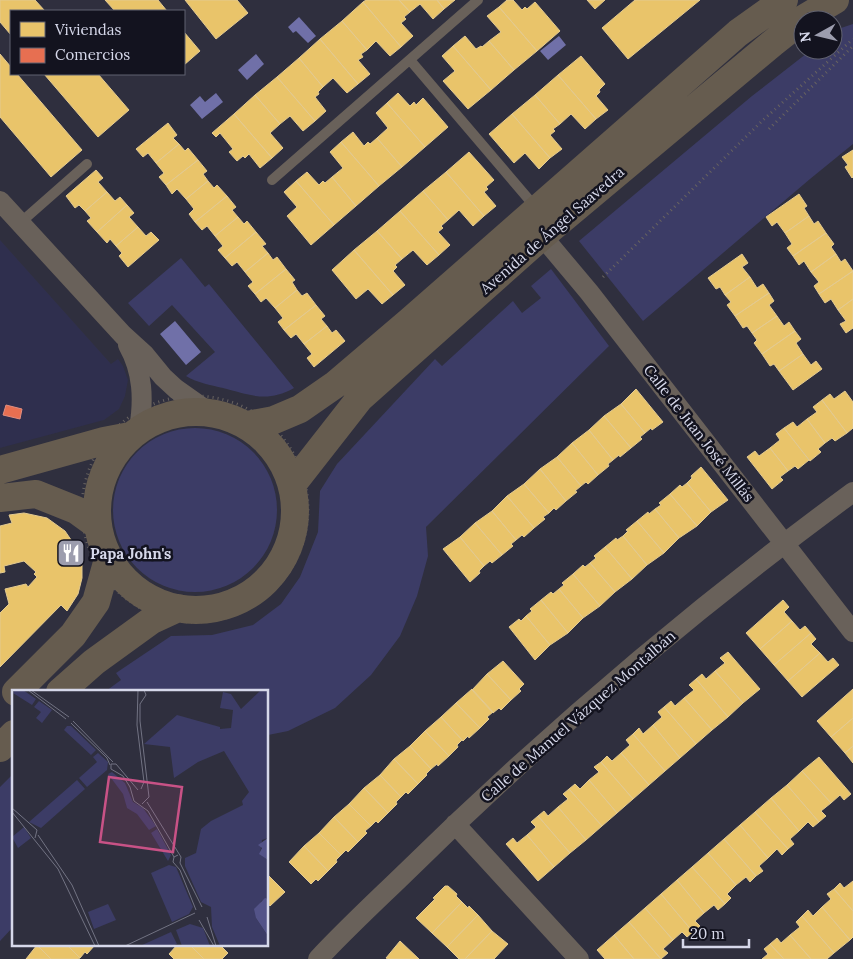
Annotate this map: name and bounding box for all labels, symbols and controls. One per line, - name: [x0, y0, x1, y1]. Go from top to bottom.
- legend: [10, 10, 185, 75]
- north arrow: [793, 10, 843, 60]
- text: Viviendas: [54, 20, 122, 39]
- text: N: [795, 30, 815, 43]
- text: Comercios: [55, 45, 130, 64]
- street label: Avenida de Ángel Saavedra: [475, 162, 628, 299]
- street label: Calle de Juan José Millás: [639, 361, 759, 505]
- restaurant icon: Papa John's: [56, 538, 86, 568]
- place label: Papa John's: [90, 544, 171, 563]
- street label: Calle de Manuel Vázquez Montalbán: [477, 626, 679, 806]
- inset map: [12, 690, 269, 946]
- scale bar: [683, 916, 749, 948]
- text: 20 m: [690, 924, 725, 943]

